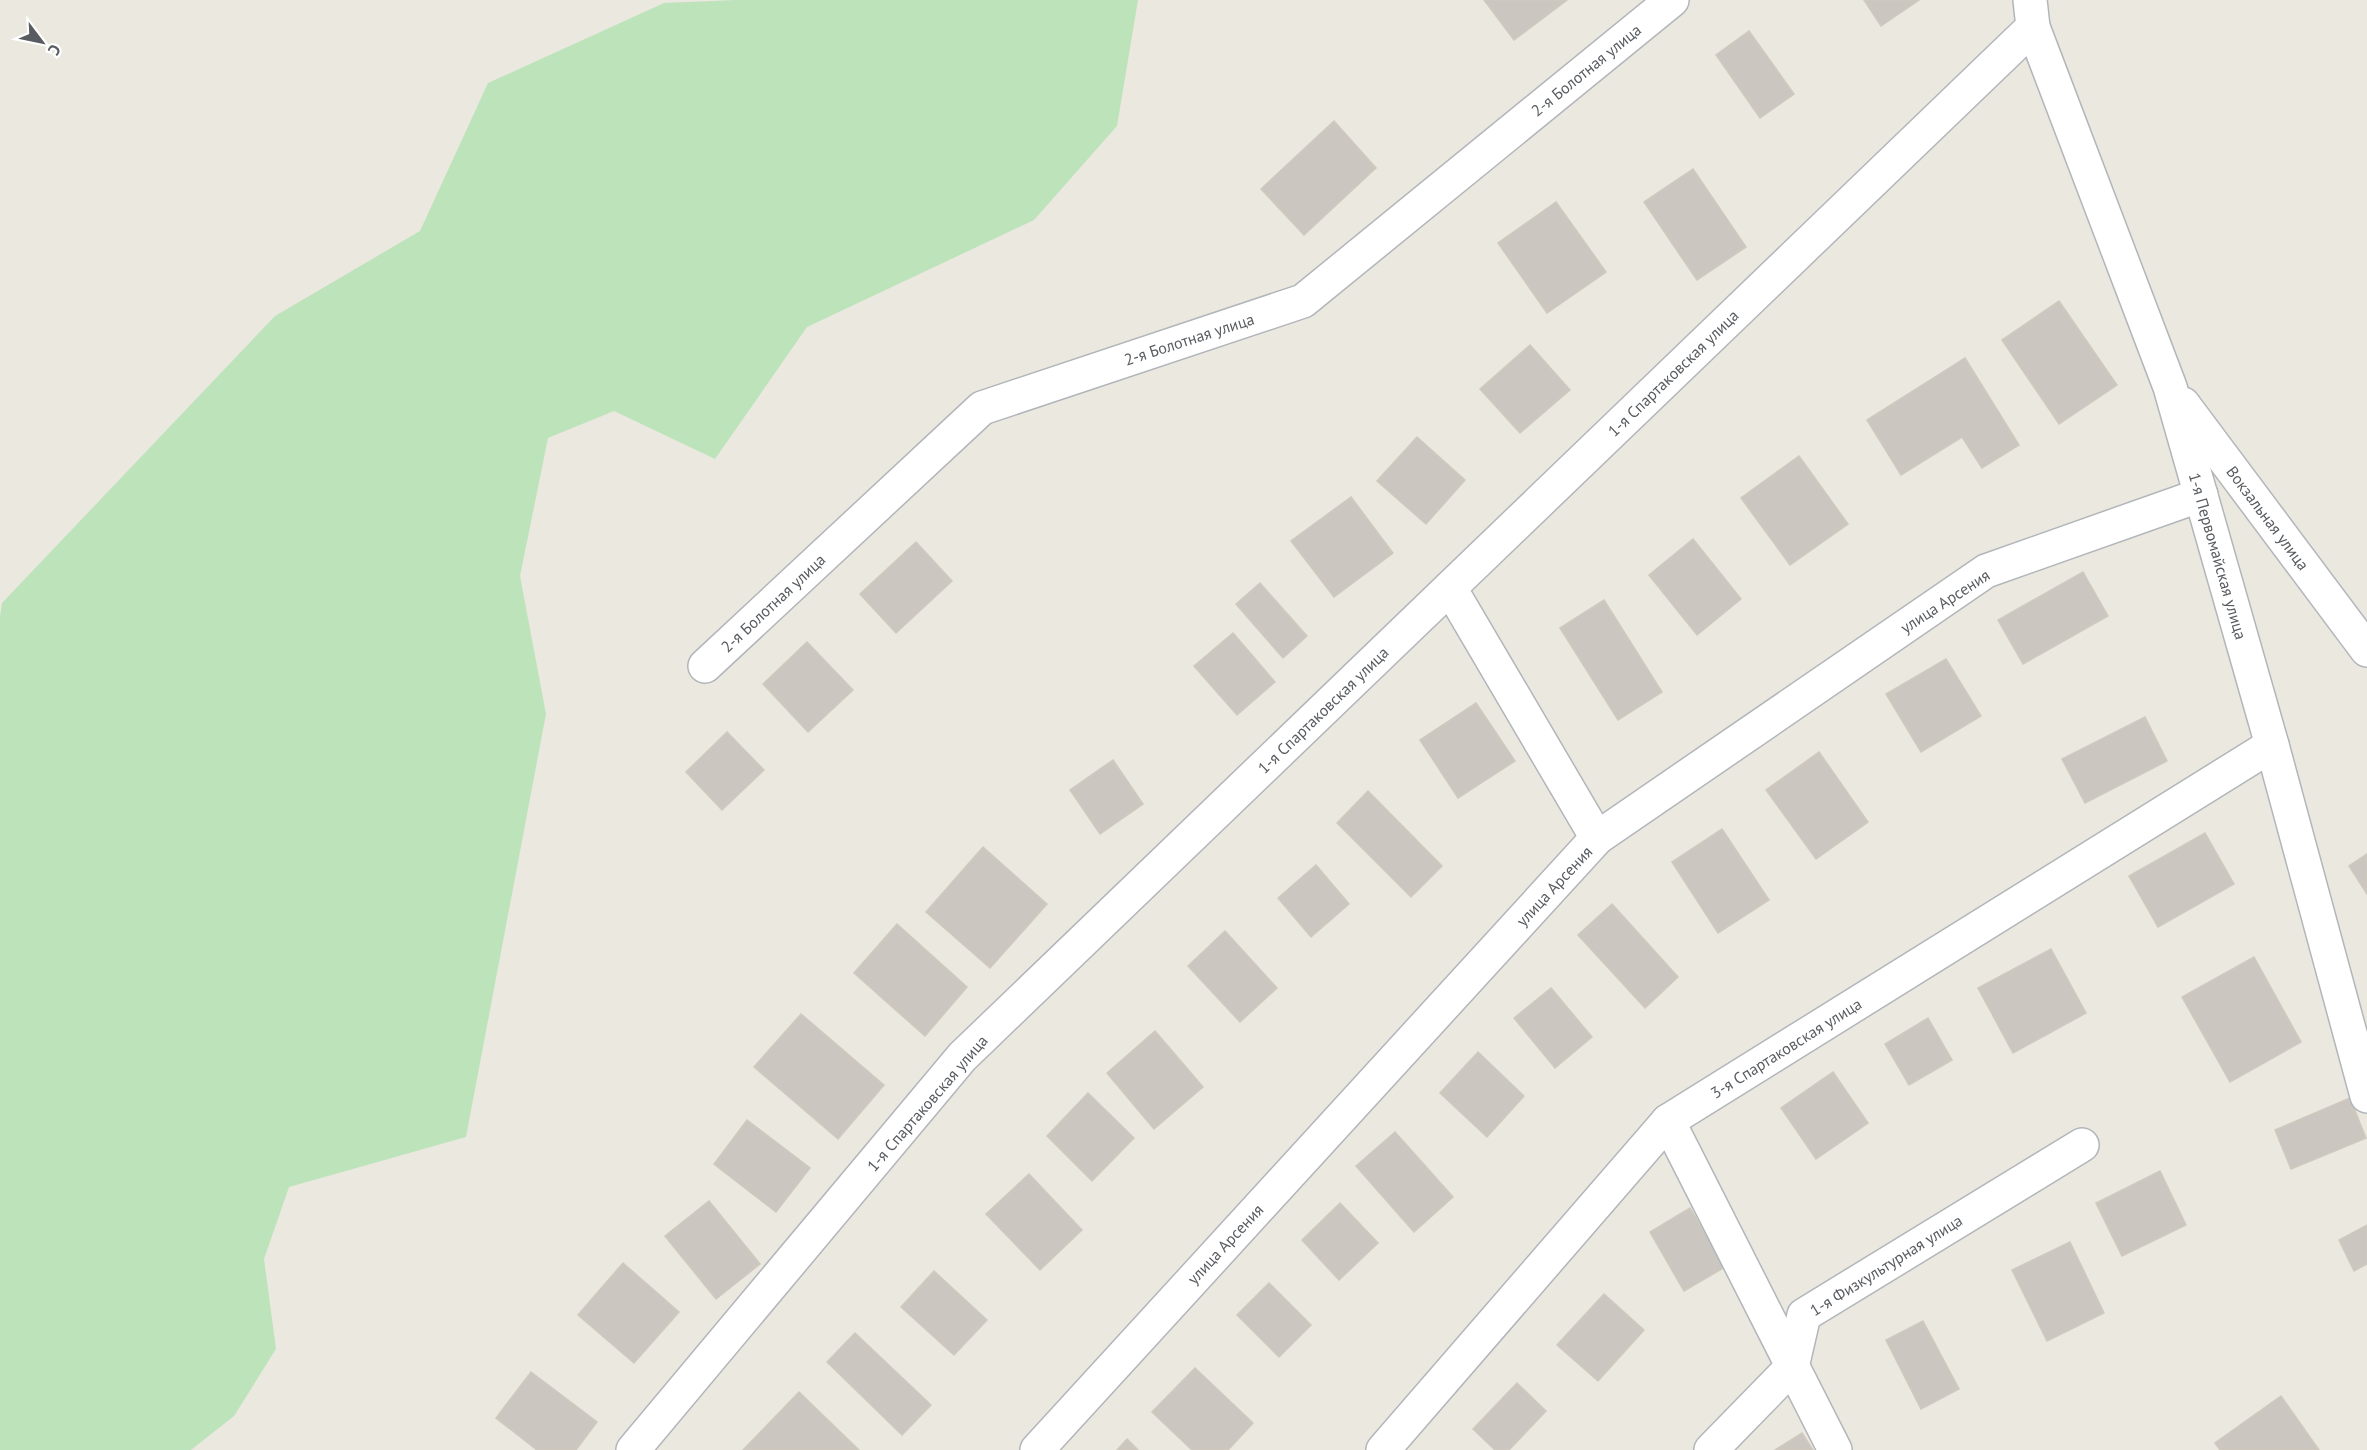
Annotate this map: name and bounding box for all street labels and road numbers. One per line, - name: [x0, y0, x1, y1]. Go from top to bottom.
- street label: 2-я Болотная улица: [1527, 20, 1645, 120]
- street label: 1-я Спартаковская улица: [1603, 305, 1743, 441]
- street label: 2-я Болотная улица: [1121, 309, 1257, 369]
- street label: Вокзальная улица: [2222, 462, 2314, 574]
- street label: 1-я Первомайская улица: [2185, 470, 2251, 642]
- street label: 2-я Болотная улица: [717, 549, 829, 657]
- street label: улица Арсения: [1897, 565, 1993, 637]
- street label: 1-я Спартаковская улица: [1253, 642, 1393, 778]
- street label: улица Арсения: [1512, 842, 1596, 930]
- street label: 3-я Спартаковская улица: [1707, 993, 1865, 1103]
- street label: 1-я Спартаковская улица: [862, 1031, 992, 1175]
- street label: улица Арсения: [1183, 1200, 1267, 1288]
- street label: 1-я Физкультурная улица: [1806, 1210, 1966, 1320]

